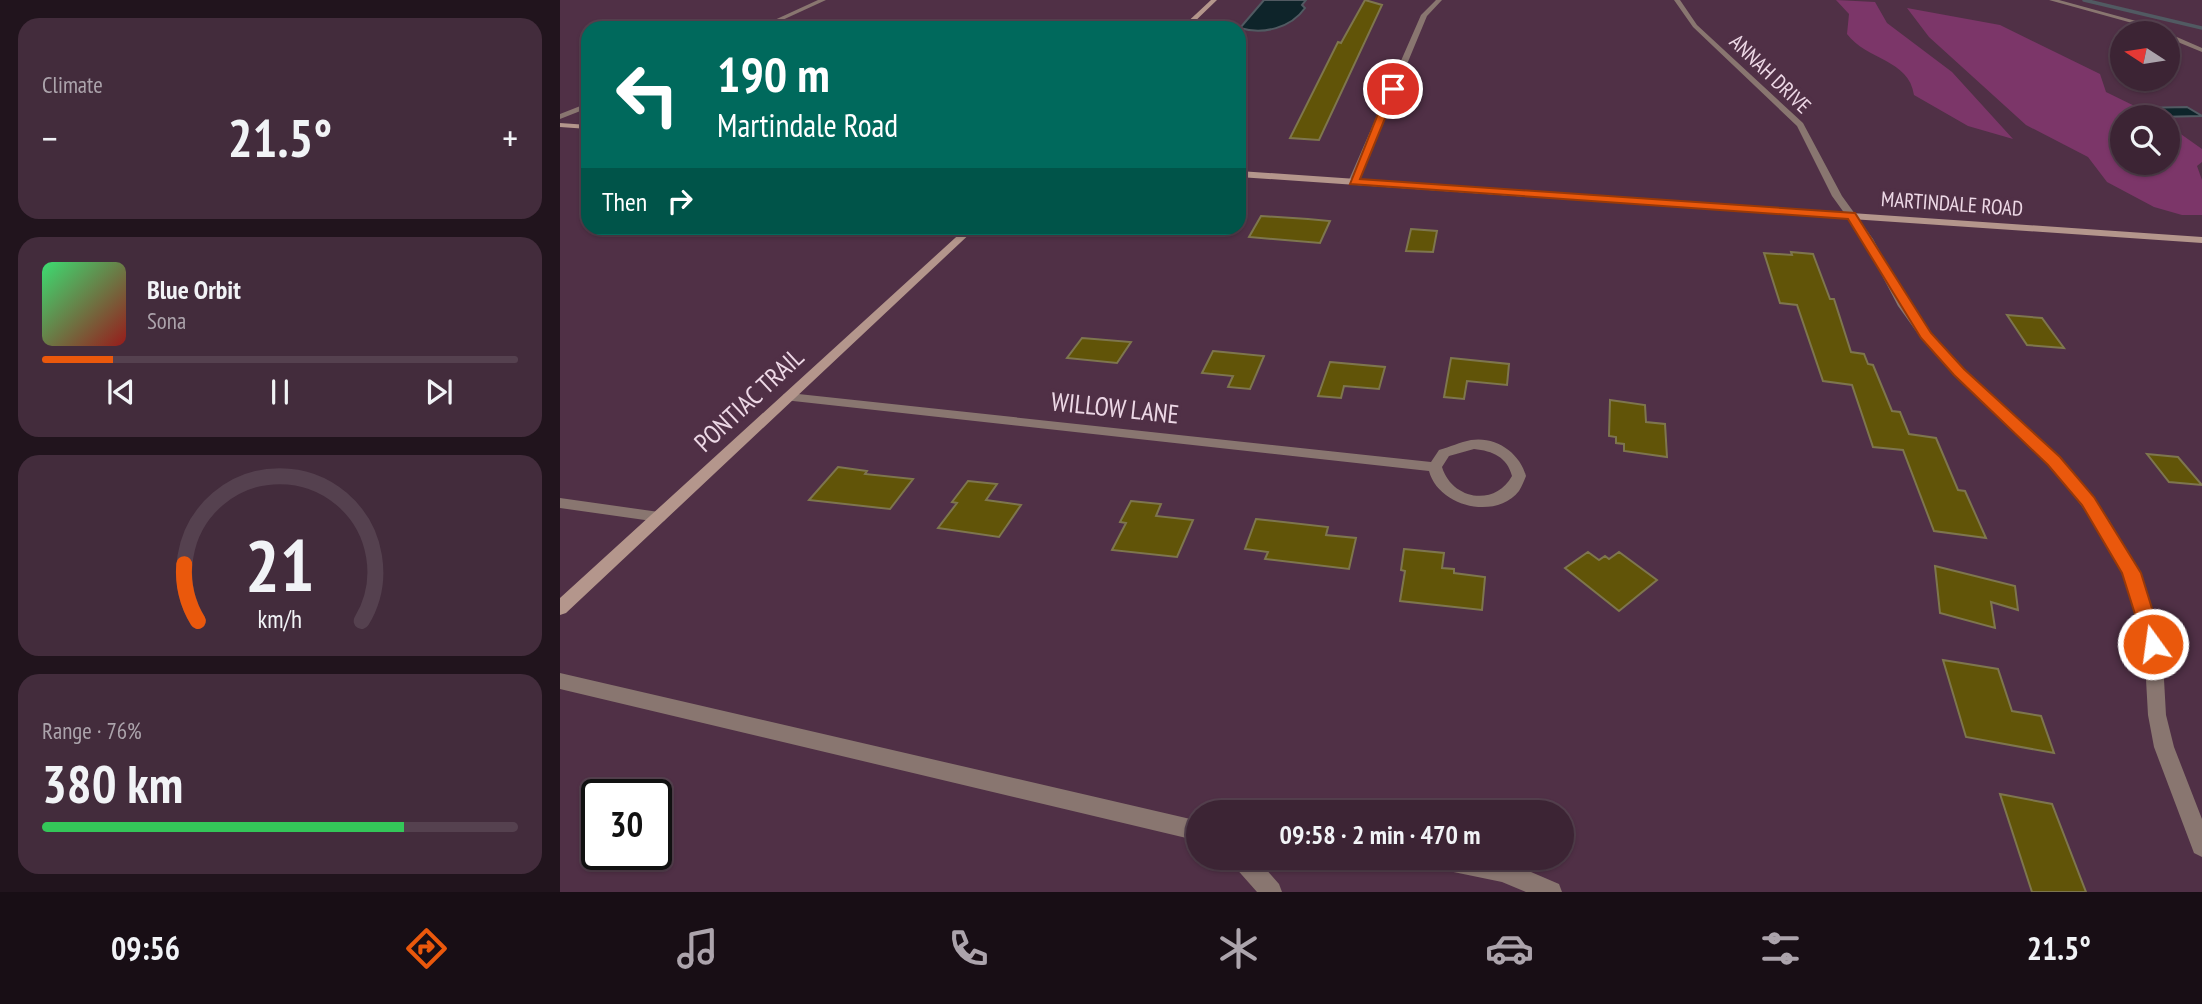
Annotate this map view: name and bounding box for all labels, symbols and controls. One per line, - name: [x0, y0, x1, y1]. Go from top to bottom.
- north arrow: [2110, 21, 2180, 91]
- map controls: [2110, 21, 2180, 175]
- street label: ANNAH DRIVE: [1724, 28, 1817, 119]
- text: 190 m: [717, 42, 830, 106]
- icon: left: [602, 49, 693, 140]
- pin: [1363, 59, 1423, 119]
- text: Climate: [42, 70, 103, 99]
- icon: arrive: [1374, 70, 1412, 108]
- text: 21.5°: [228, 104, 332, 171]
- text: Martindale Road: [717, 104, 898, 146]
- button: search: [2110, 105, 2180, 175]
- text: −: [42, 113, 58, 162]
- text: +: [502, 113, 518, 162]
- icon: right: [661, 182, 699, 220]
- text: Then: [602, 185, 647, 218]
- street label: MARTINDALE ROAD: [1880, 185, 2024, 222]
- text: Blue Orbit: [147, 273, 241, 306]
- text: Sona: [147, 306, 186, 335]
- street label: PONTIAC TRAIL: [687, 340, 810, 459]
- icon: previous: [102, 373, 140, 411]
- icon: pause: [261, 373, 299, 411]
- icon: next: [420, 373, 458, 411]
- street label: WILLOW LANE: [1050, 384, 1181, 431]
- text: 21: [245, 518, 315, 612]
- text: km/h: [258, 603, 302, 635]
- position arrow: [2116, 607, 2190, 681]
- text: Range · 76%: [42, 716, 142, 745]
- text: 380 km: [42, 750, 183, 817]
- speed limit sign: 30: [581, 779, 672, 870]
- text: 09:58 · 2 min · 470 m: [1280, 818, 1480, 851]
- icon: directions: [402, 924, 451, 973]
- icon: music: [673, 924, 722, 973]
- icon: phone: [944, 924, 993, 973]
- icon: climate: [1214, 924, 1263, 973]
- icon: car: [1485, 924, 1534, 973]
- icon: filters: [1756, 924, 1805, 973]
- text: 09:56: [111, 927, 180, 969]
- text: 21.5°: [2027, 927, 2091, 969]

